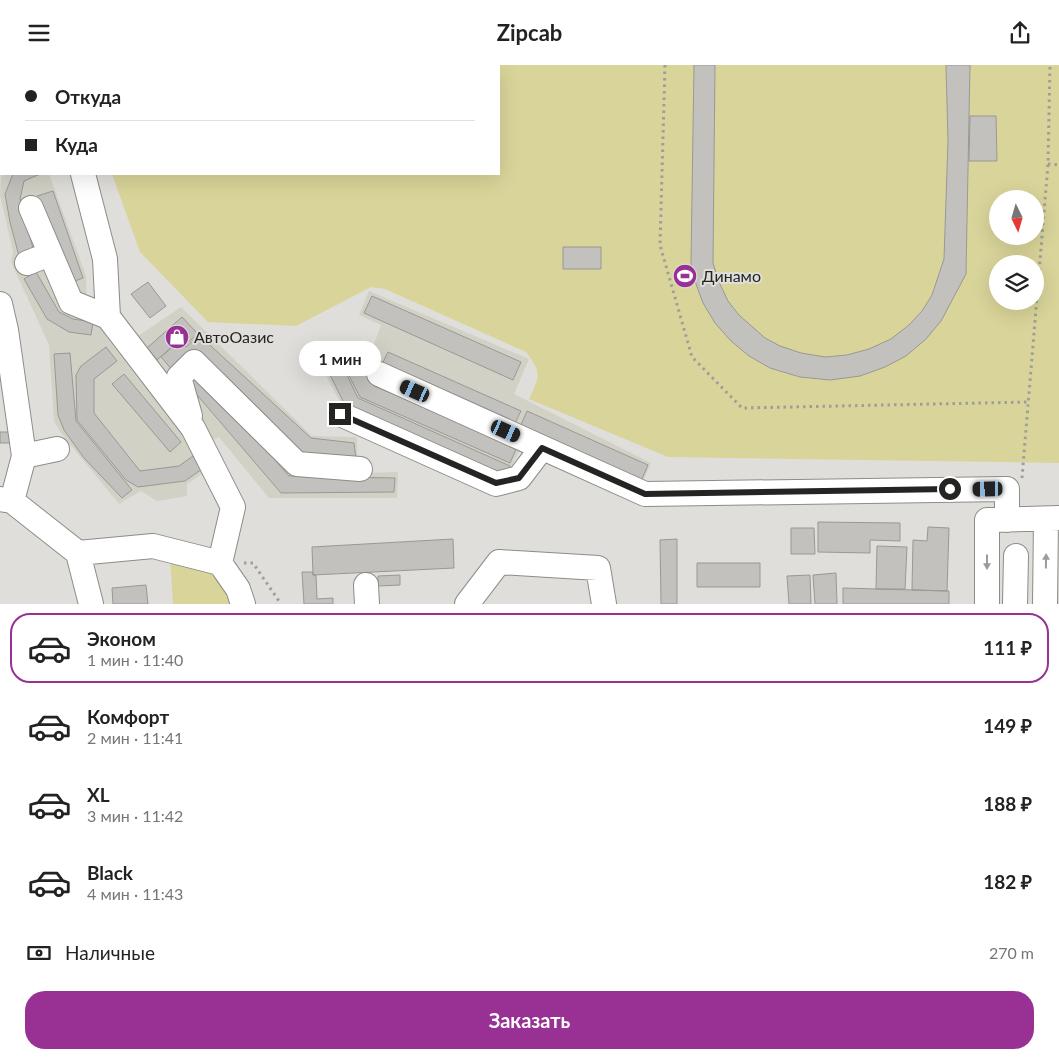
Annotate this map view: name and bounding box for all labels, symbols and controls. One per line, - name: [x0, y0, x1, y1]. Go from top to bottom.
- icon: menu: [25, 19, 53, 47]
- text: Zipcab: [497, 19, 562, 46]
- icon: share: [1006, 19, 1034, 47]
- text: Откуда: [55, 85, 121, 108]
- text: Куда: [55, 133, 98, 156]
- north arrow: [989, 190, 1044, 245]
- map controls: [989, 190, 1044, 310]
- button: layers: [989, 255, 1044, 310]
- sports icon: Динамо: [672, 263, 698, 289]
- place label: Динамо: [702, 266, 761, 285]
- shop icon: АвтоОазис: [164, 324, 190, 350]
- place label: АвтоОазис: [194, 327, 274, 346]
- callout: 1 мин: [299, 341, 381, 377]
- text: 1 мин: [318, 349, 362, 368]
- car: [398, 378, 431, 404]
- route end: [329, 403, 351, 425]
- car: [489, 418, 522, 444]
- route start: [939, 478, 961, 500]
- car: [972, 481, 1003, 497]
- one-way arrow: [1042, 553, 1050, 569]
- one-way arrow: [983, 554, 991, 570]
- icon: car: [27, 626, 72, 671]
- text: Эконом: [87, 627, 156, 650]
- text: 111 ₽: [983, 636, 1032, 659]
- text: 1 мин · 11:40: [87, 650, 183, 669]
- icon: car: [27, 704, 72, 749]
- text: Комфорт: [87, 705, 169, 728]
- text: 149 ₽: [983, 714, 1032, 737]
- text: 2 мин · 11:41: [87, 728, 183, 747]
- icon: car: [27, 782, 72, 827]
- text: XL: [87, 783, 110, 806]
- text: 188 ₽: [983, 792, 1032, 815]
- text: 3 мин · 11:42: [87, 806, 183, 825]
- icon: car: [27, 860, 72, 905]
- text: Black: [87, 861, 133, 884]
- text: 182 ₽: [983, 870, 1032, 893]
- text: 4 мин · 11:43: [87, 884, 183, 903]
- icon: cash: [25, 939, 53, 967]
- text: Наличные: [65, 941, 155, 964]
- text: 270 m: [989, 943, 1034, 962]
- button: Заказать: [25, 991, 1034, 1049]

